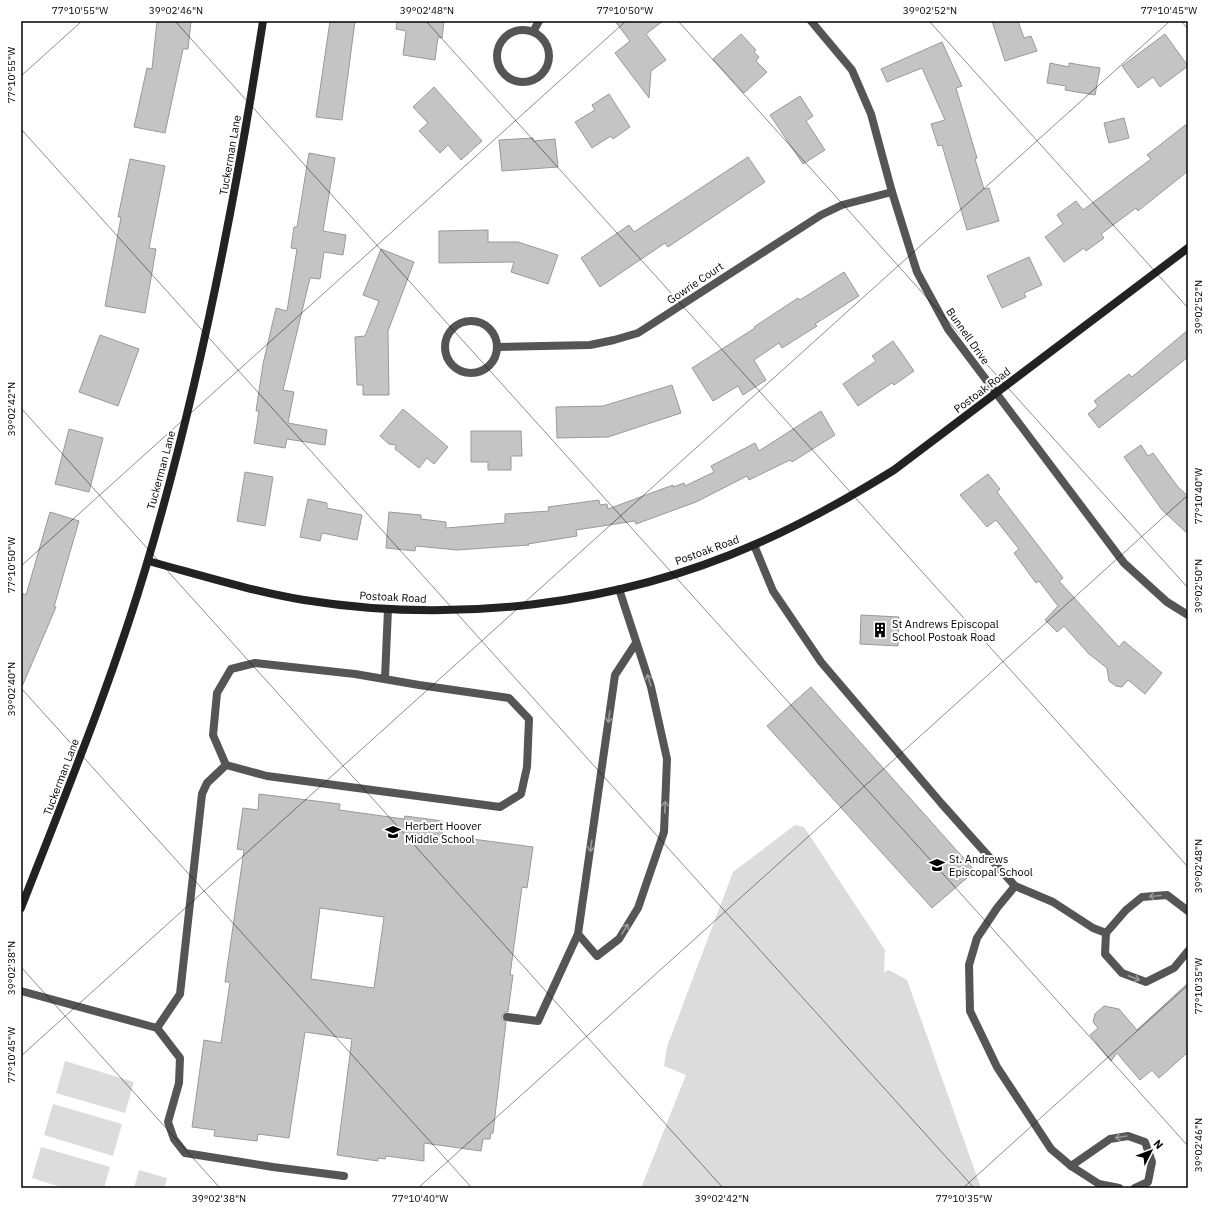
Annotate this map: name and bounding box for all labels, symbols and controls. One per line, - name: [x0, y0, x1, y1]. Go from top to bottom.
- text: 77°10'55"W: [52, 4, 108, 17]
- text: 39°02'46"N: [149, 4, 203, 17]
- text: 39°02'48"N: [400, 4, 454, 17]
- text: 77°10'50"W: [597, 4, 653, 17]
- text: 39°02'52"N: [903, 4, 957, 17]
- text: 77°10'45"W: [1141, 4, 1197, 17]
- text: 77°10'55"W: [5, 47, 18, 103]
- street label: Tuckerman Lane: [216, 114, 244, 196]
- street label: Gowrie Court: [664, 259, 726, 307]
- text: 39°02'52"N: [1192, 280, 1205, 334]
- street label: Bunnell Drive: [943, 305, 993, 367]
- street label: Postoak Road: [951, 364, 1013, 416]
- text: 39°02'42"N: [5, 382, 18, 436]
- street label: Tuckerman Lane: [144, 429, 178, 511]
- text: 77°10'40"W: [1192, 468, 1205, 524]
- street label: Postoak Road: [673, 532, 741, 568]
- text: 77°10'50"W: [5, 537, 18, 593]
- text: 39°02'50"N: [1192, 559, 1205, 613]
- street label: Postoak Road: [359, 588, 427, 606]
- place label: St Andrews Episcopal School Postoak Road: [892, 617, 999, 644]
- building icon: St Andrews Episcopal School Postoak Road: [871, 621, 889, 639]
- text: 39°02'40"N: [5, 662, 18, 716]
- one-way arrow: [644, 674, 652, 686]
- one-way arrow: [605, 710, 613, 723]
- street label: Tuckerman Lane: [40, 737, 82, 817]
- one-way arrow: [662, 801, 669, 814]
- place label: Herbert Hoover Middle School: [405, 819, 481, 846]
- school or university icon: Herbert Hoover Middle School: [384, 823, 402, 841]
- one-way arrow: [587, 839, 595, 852]
- text: 39°02'48"N: [1192, 839, 1205, 893]
- place label: St. Andrews Episcopal School: [949, 852, 1033, 879]
- school or university icon: St. Andrews Episcopal School: [928, 856, 946, 874]
- one-way arrow: [1149, 892, 1162, 899]
- one-way arrow: [622, 923, 630, 935]
- text: 39°02'38"N: [5, 941, 18, 995]
- text: 77°10'35"W: [1192, 958, 1205, 1014]
- one-way arrow: [1128, 974, 1140, 982]
- text: 77°10'45"W: [5, 1027, 18, 1083]
- text: 39°02'46"N: [1192, 1118, 1205, 1172]
- north arrow: [1131, 1131, 1171, 1171]
- one-way arrow: [1115, 1133, 1128, 1141]
- text: N: [1151, 1137, 1166, 1152]
- text: 39°02'38"N: [192, 1192, 246, 1205]
- text: 77°10'40"W: [392, 1192, 448, 1205]
- text: 39°02'42"N: [695, 1192, 749, 1205]
- text: 77°10'35"W: [936, 1192, 992, 1205]

